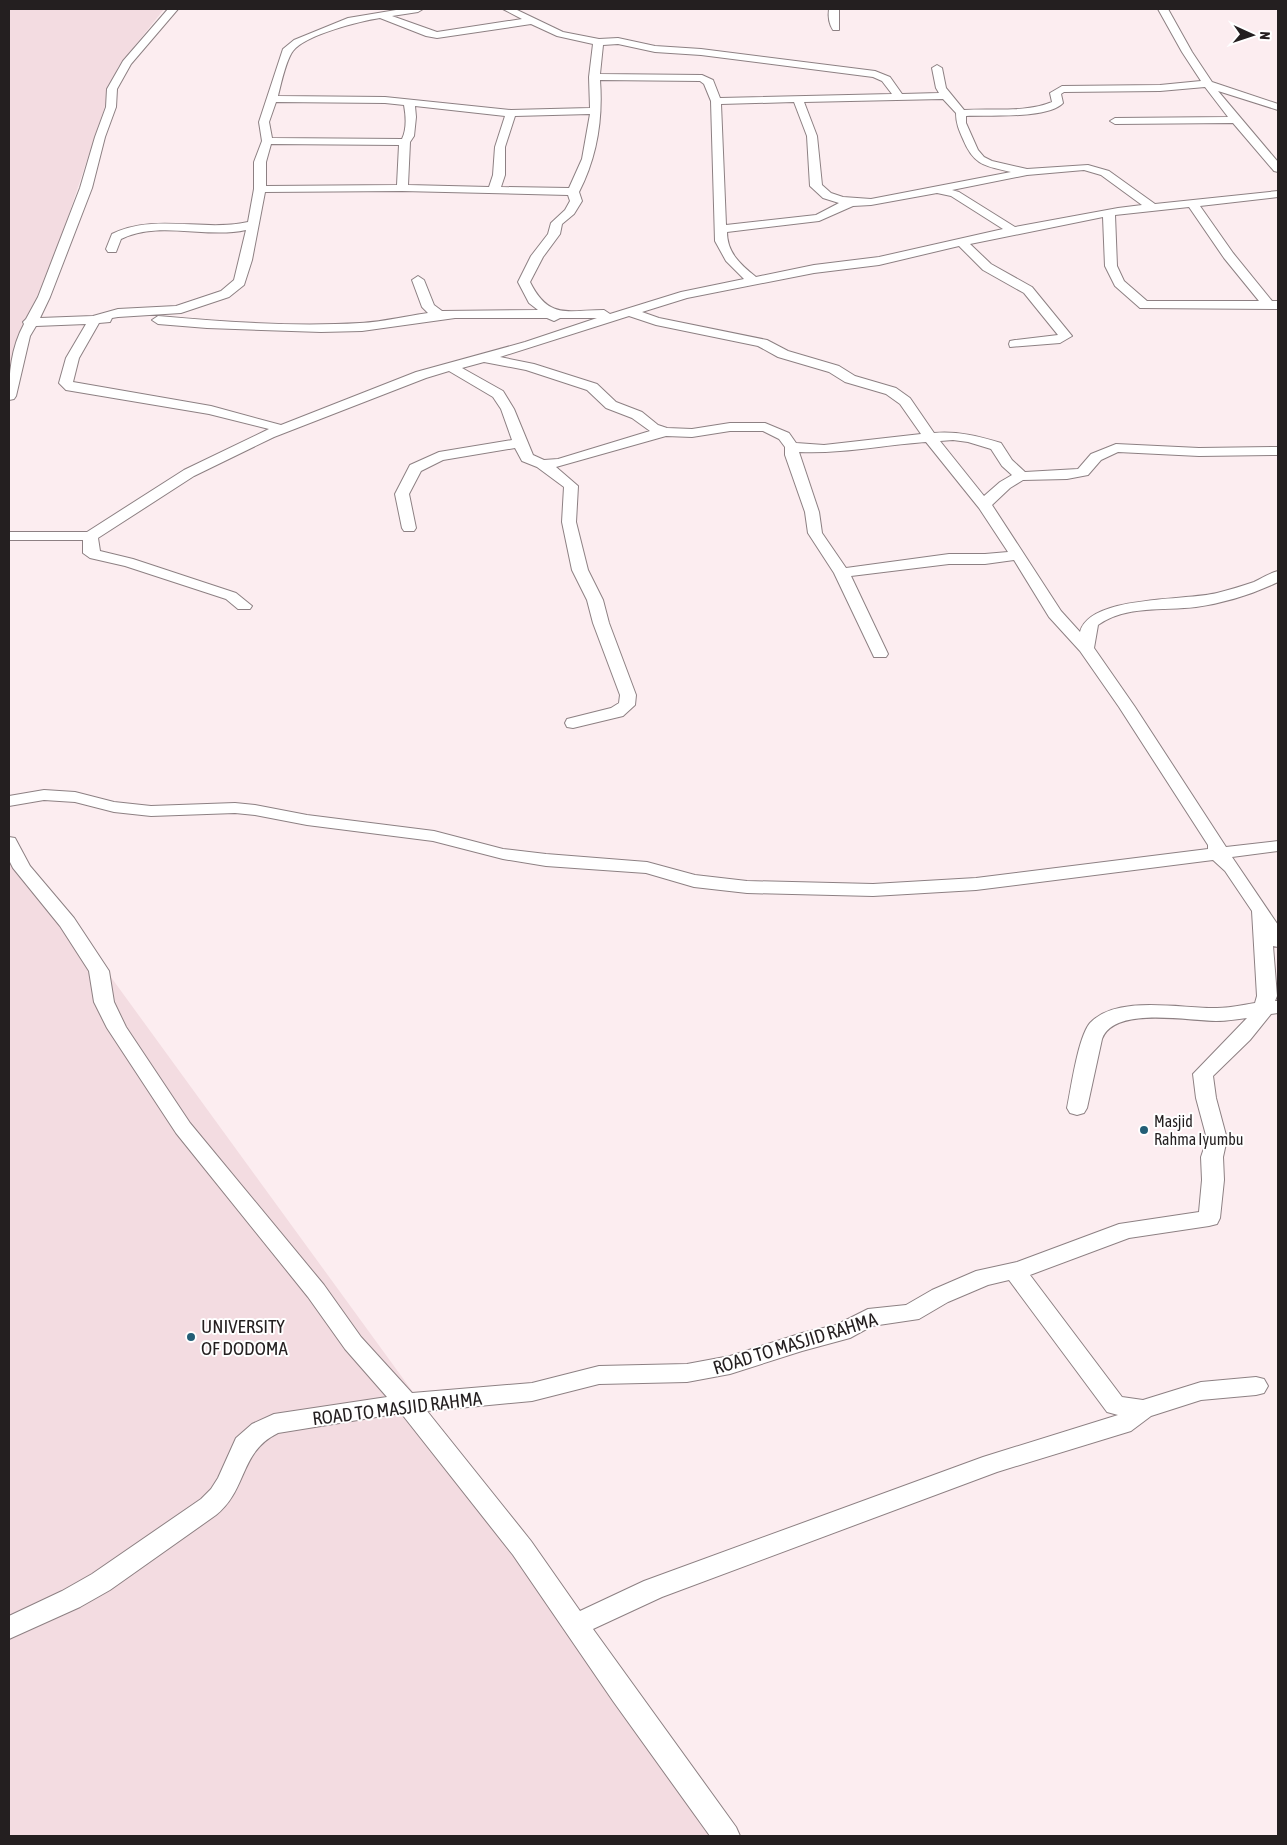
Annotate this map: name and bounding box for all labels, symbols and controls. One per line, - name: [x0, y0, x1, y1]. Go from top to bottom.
- north arrow: [1227, 10, 1277, 60]
- text: N: [1257, 31, 1273, 40]
- place label: Masjid Rahma Iyumbu: [1154, 1112, 1244, 1149]
- marker: Masjid Rahma Iyumbu: [1138, 1124, 1150, 1136]
- street label: ROAD TO MASJID RAHMA: [710, 1307, 880, 1378]
- place label: UNIVERSITY OF DODOMA: [201, 1315, 289, 1359]
- marker: UNIVERSITY OF DODOMA: [185, 1331, 197, 1343]
- street label: ROAD TO MASJID RAHMA: [311, 1387, 484, 1429]

